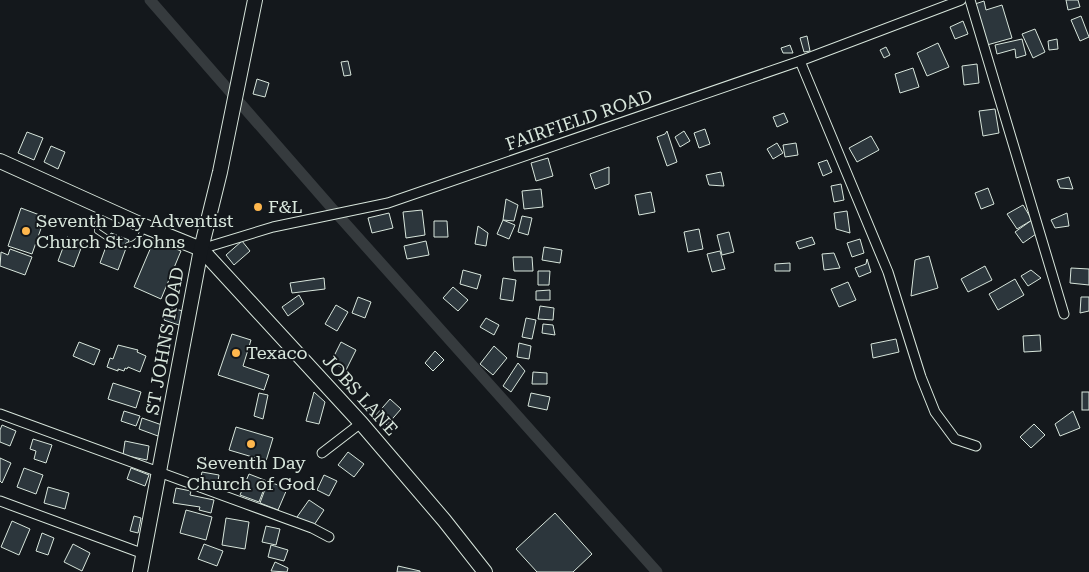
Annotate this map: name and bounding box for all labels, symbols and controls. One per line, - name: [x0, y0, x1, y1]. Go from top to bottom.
- street label: FAIRFIELD ROAD: [503, 85, 655, 154]
- place label: F&L: [268, 196, 302, 217]
- marker: F&L: [252, 201, 264, 213]
- place label: Seventh Day Adventist Church St. Johns: [36, 210, 234, 252]
- marker: Seventh Day Adventist Church St. Johns: [20, 225, 32, 237]
- street label: ST JOHNS ROAD: [141, 265, 188, 417]
- place label: Texaco: [246, 342, 308, 363]
- marker: Texaco: [230, 347, 242, 359]
- street label: JOBS LANE: [318, 350, 402, 440]
- marker: Seventh Day Church of God: [245, 438, 257, 450]
- place label: Seventh Day Church of God: [187, 452, 316, 494]

